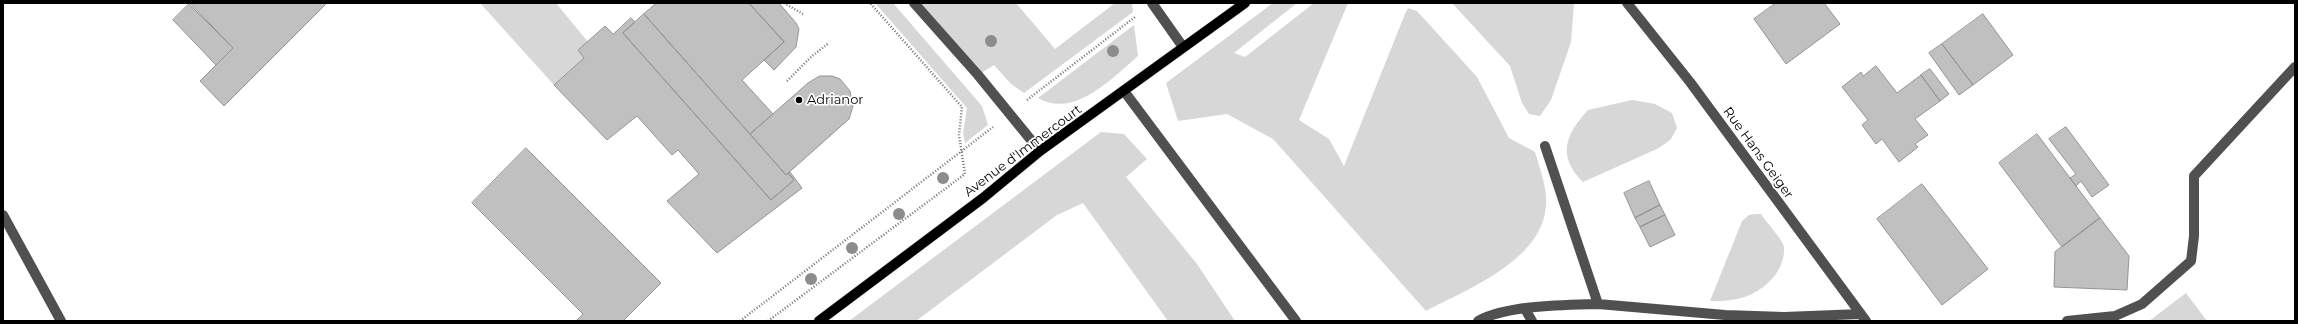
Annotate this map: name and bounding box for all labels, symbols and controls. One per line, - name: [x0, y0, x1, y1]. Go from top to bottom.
- place label: Adrianor: [807, 92, 864, 108]
- marker: Adrianor: [794, 95, 804, 105]
- street label: Avenue d'Immercourt: [961, 102, 1085, 200]
- street label: Rue Hans Geiger: [1719, 104, 1797, 202]

